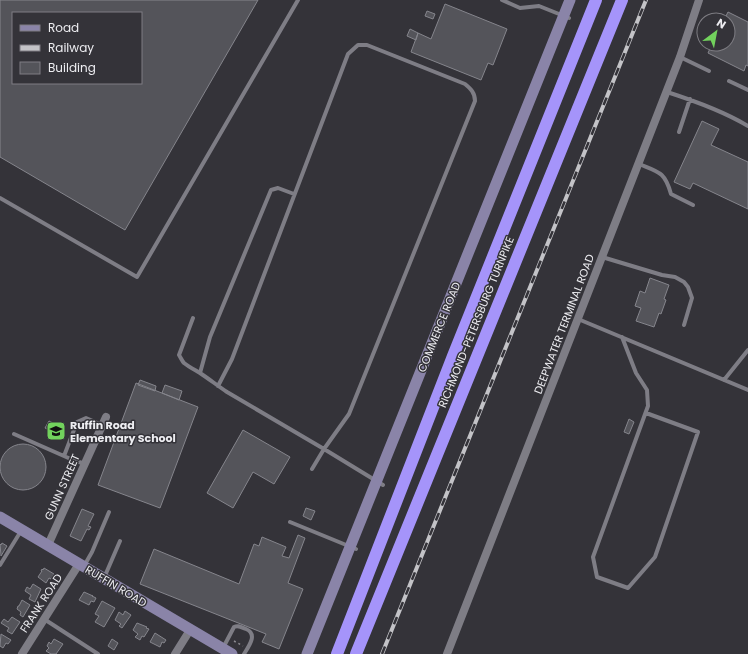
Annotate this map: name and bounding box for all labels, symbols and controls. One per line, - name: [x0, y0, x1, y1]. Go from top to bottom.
- legend: [12, 12, 142, 84]
- north arrow: [696, 12, 736, 52]
- text: N: [714, 15, 729, 32]
- text: Road: [48, 19, 79, 36]
- text: Railway: [48, 39, 94, 56]
- text: Building: [48, 59, 96, 76]
- street label: RICHMOND-PETERSBURG TURNPIKE: [434, 234, 518, 410]
- street label: DEEPWATER TERMINAL ROAD: [530, 252, 598, 396]
- street label: COMMERCE ROAD: [414, 279, 464, 375]
- place label: Ruffin Road Elementary School: [70, 417, 176, 446]
- school or university icon: Ruffin Road Elementary School: [45, 420, 67, 442]
- street label: GUNN STREET: [40, 451, 84, 523]
- street label: RUFFIN ROAD: [82, 561, 150, 611]
- street label: FRANK ROAD: [16, 570, 66, 636]

